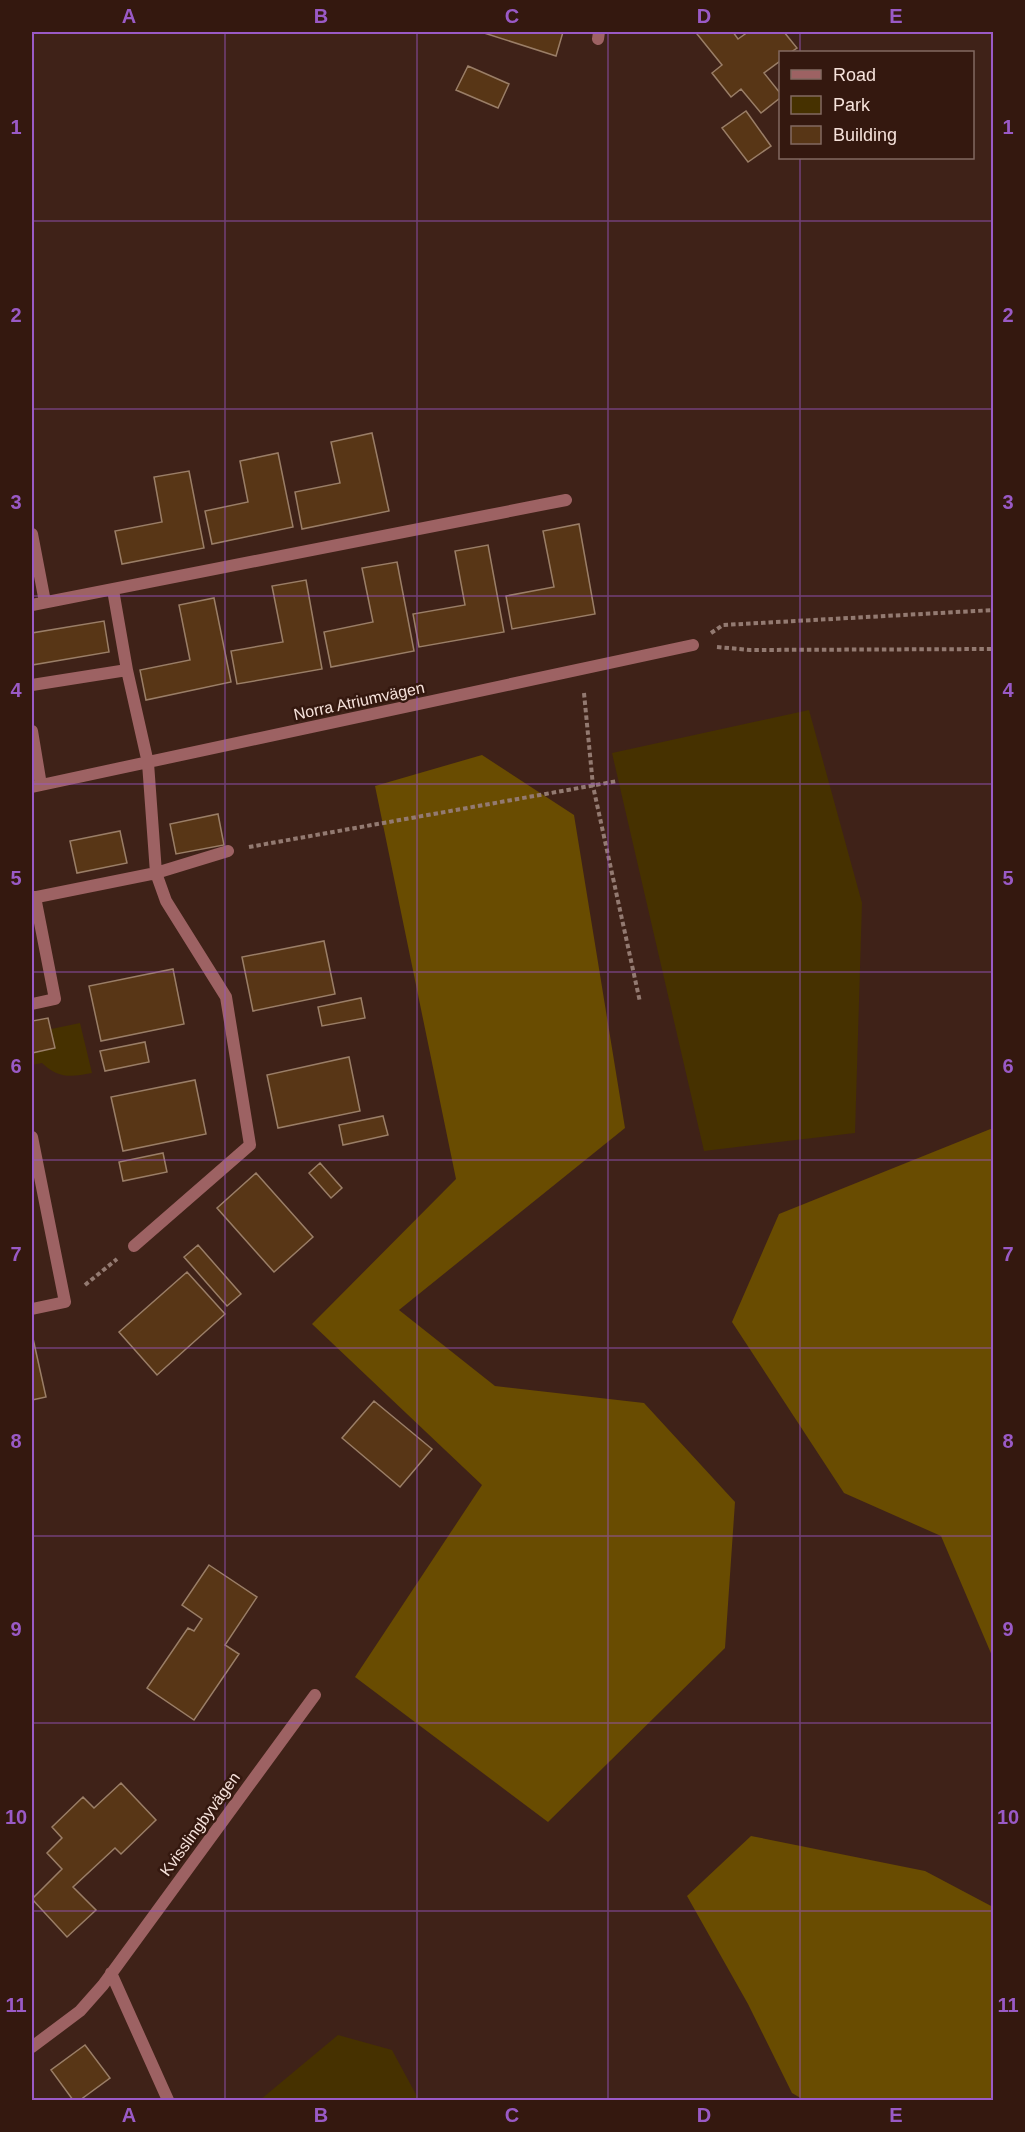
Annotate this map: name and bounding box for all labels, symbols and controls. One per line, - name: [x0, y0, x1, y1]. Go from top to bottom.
- text: A: [122, 5, 136, 27]
- text: B: [314, 5, 328, 27]
- text: C: [505, 5, 519, 27]
- text: D: [697, 5, 711, 27]
- text: E: [889, 5, 903, 27]
- legend: [779, 51, 974, 159]
- text: Road: [833, 65, 876, 85]
- text: Park: [833, 95, 871, 115]
- text: 1: [10, 116, 22, 138]
- text: 1: [1002, 116, 1014, 138]
- text: Building: [833, 125, 897, 145]
- text: 2: [10, 304, 22, 326]
- text: 2: [1002, 304, 1014, 326]
- text: 3: [10, 491, 22, 513]
- text: 3: [1002, 491, 1014, 513]
- text: 4: [10, 679, 22, 701]
- street label: Norra Atriumvägen: [292, 679, 426, 723]
- text: 4: [1002, 679, 1014, 701]
- text: 5: [10, 867, 22, 889]
- text: 5: [1002, 867, 1014, 889]
- text: 6: [10, 1055, 22, 1077]
- text: 6: [1002, 1055, 1014, 1077]
- text: 7: [10, 1243, 22, 1265]
- text: 7: [1002, 1243, 1014, 1265]
- text: 8: [10, 1430, 22, 1452]
- text: 8: [1002, 1430, 1014, 1452]
- text: 9: [10, 1618, 22, 1640]
- text: 9: [1002, 1618, 1014, 1640]
- street label: Kvisslingbyvägen: [157, 1769, 243, 1879]
- text: 10: [5, 1806, 27, 1828]
- text: 10: [997, 1806, 1019, 1828]
- text: 11: [5, 1994, 27, 2016]
- text: 11: [997, 1994, 1019, 2016]
- text: A: [122, 2104, 136, 2126]
- text: B: [314, 2104, 328, 2126]
- text: C: [505, 2104, 519, 2126]
- text: D: [697, 2104, 711, 2126]
- text: E: [889, 2104, 903, 2126]

